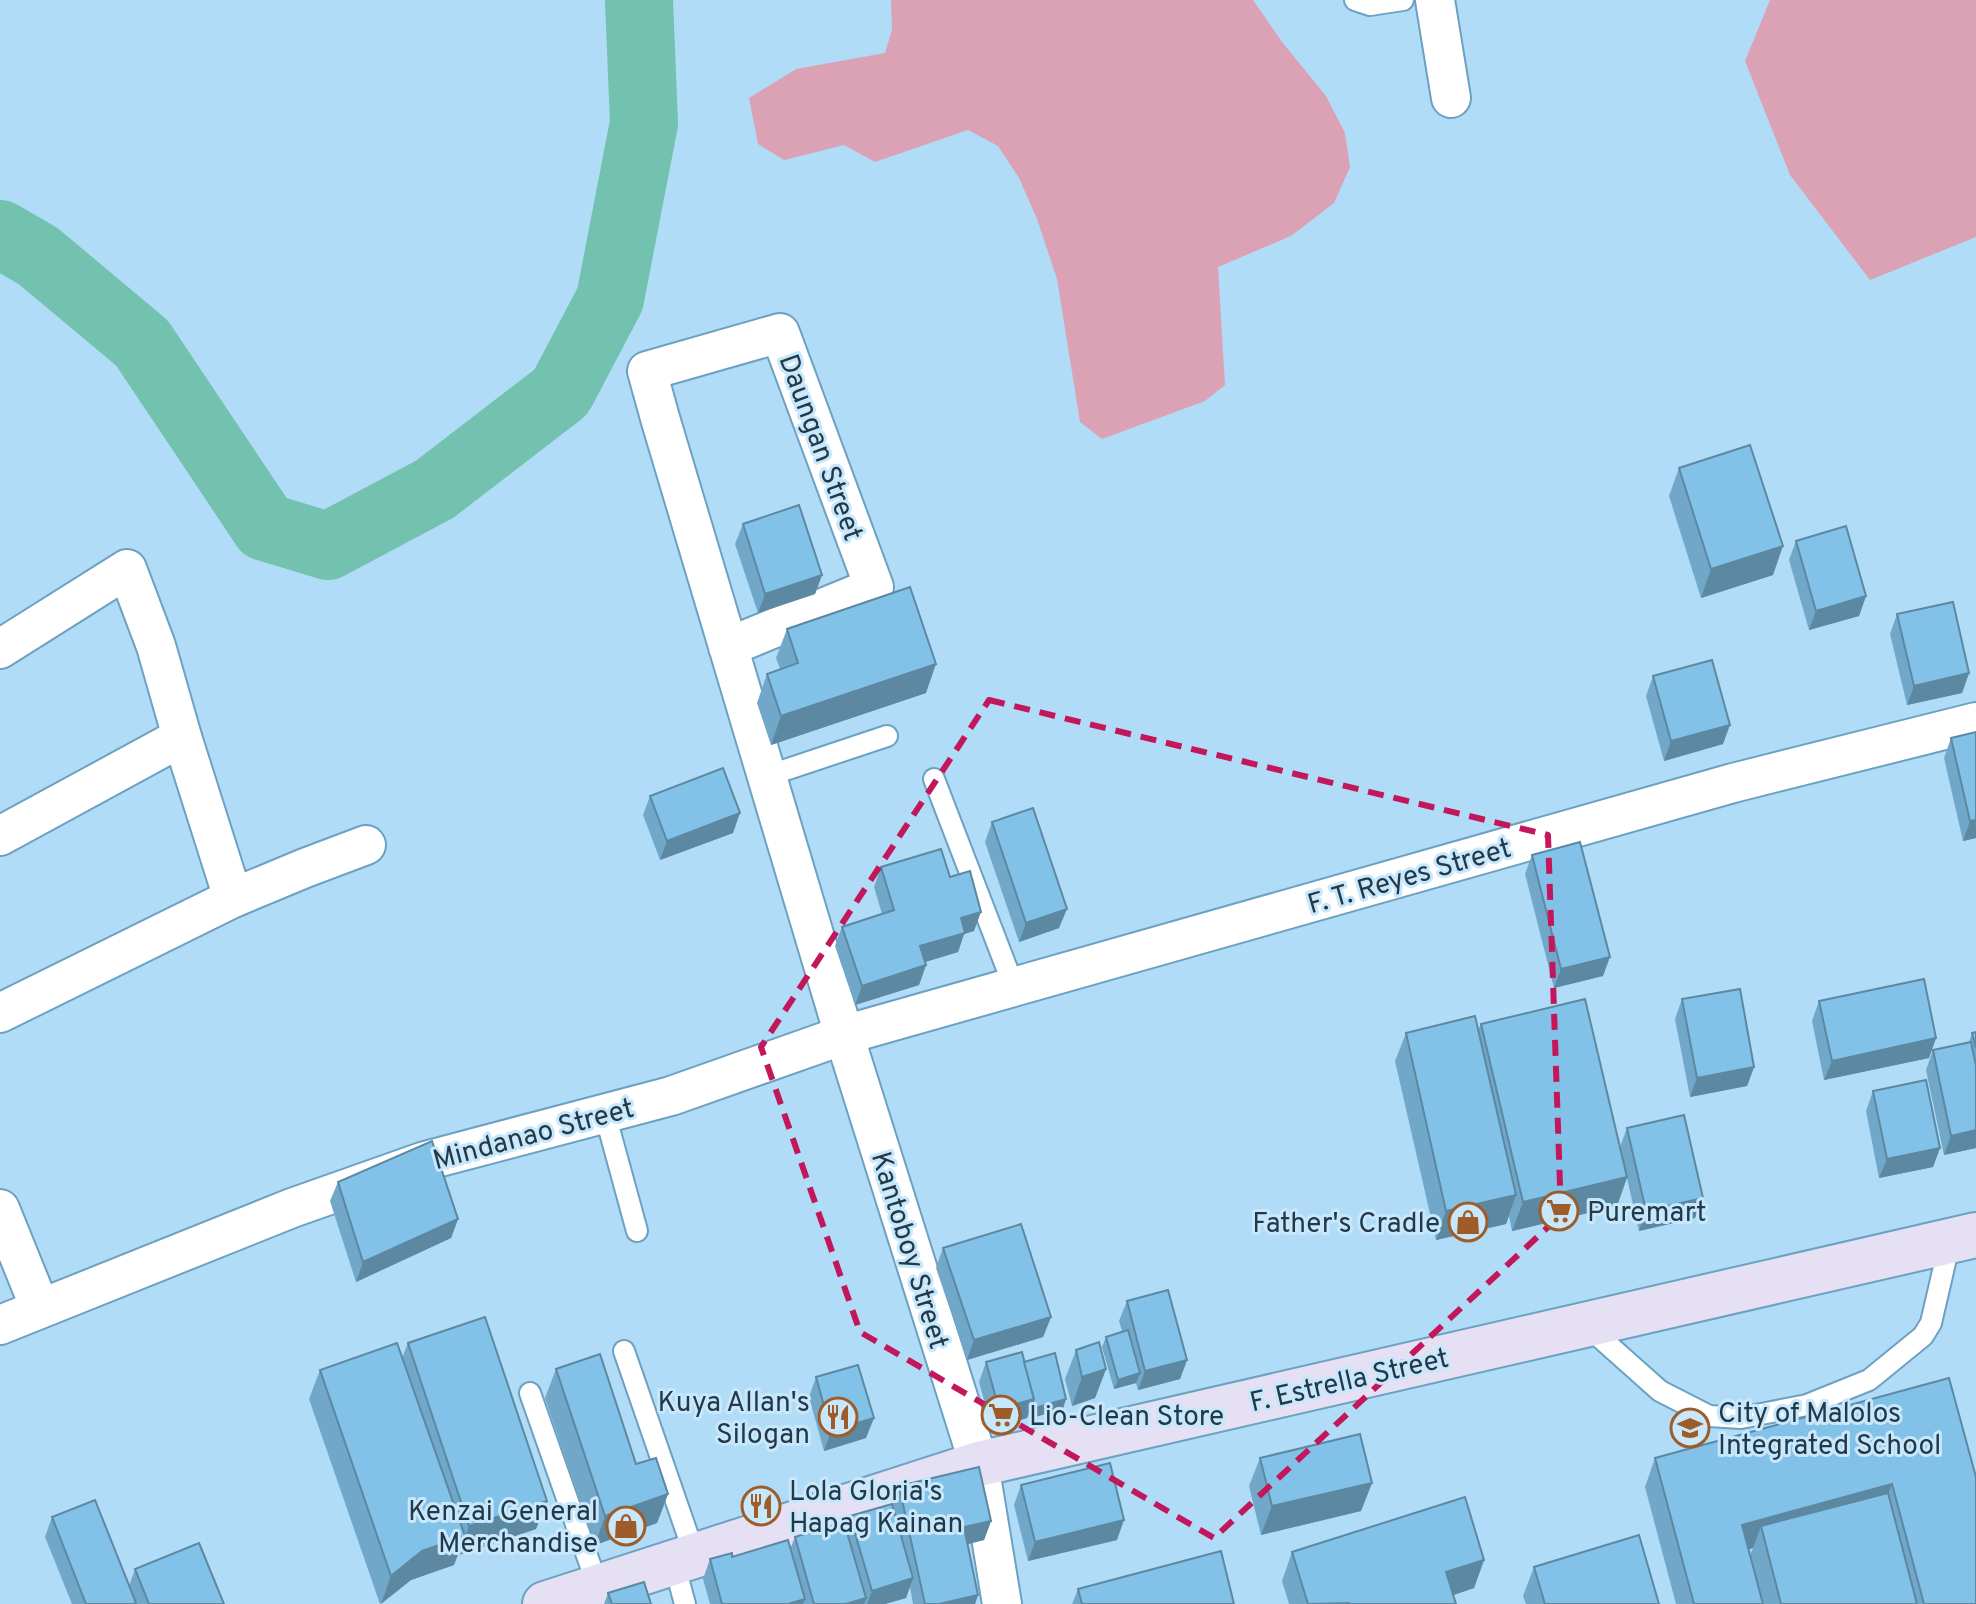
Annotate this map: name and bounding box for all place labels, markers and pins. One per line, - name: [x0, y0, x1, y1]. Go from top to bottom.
- supermarket icon: Puremart: [1538, 1190, 1580, 1232]
- place label: Puremart: [1587, 1196, 1707, 1232]
- shop icon: Father's Cradle: [1447, 1201, 1489, 1243]
- place label: Father's Cradle: [1252, 1207, 1440, 1243]
- place label: Kuya Allan's Silogan: [658, 1386, 810, 1454]
- supermarket icon: Lio-Clean Store: [980, 1394, 1022, 1436]
- restaurant icon: Kuya Allan's Silogan: [817, 1396, 859, 1438]
- place label: City of Malolos Integrated School: [1718, 1397, 1941, 1465]
- place label: Lio-Clean Store: [1029, 1400, 1224, 1436]
- school or university icon: City of Malolos Integrated School: [1669, 1407, 1711, 1449]
- place label: Lola Gloria's Hapag Kainan: [789, 1475, 963, 1543]
- restaurant icon: Lola Gloria's Hapag Kainan: [740, 1485, 782, 1527]
- place label: Kenzai General Merchandise: [408, 1495, 598, 1563]
- shop icon: Kenzai General Merchandise: [605, 1505, 647, 1547]

